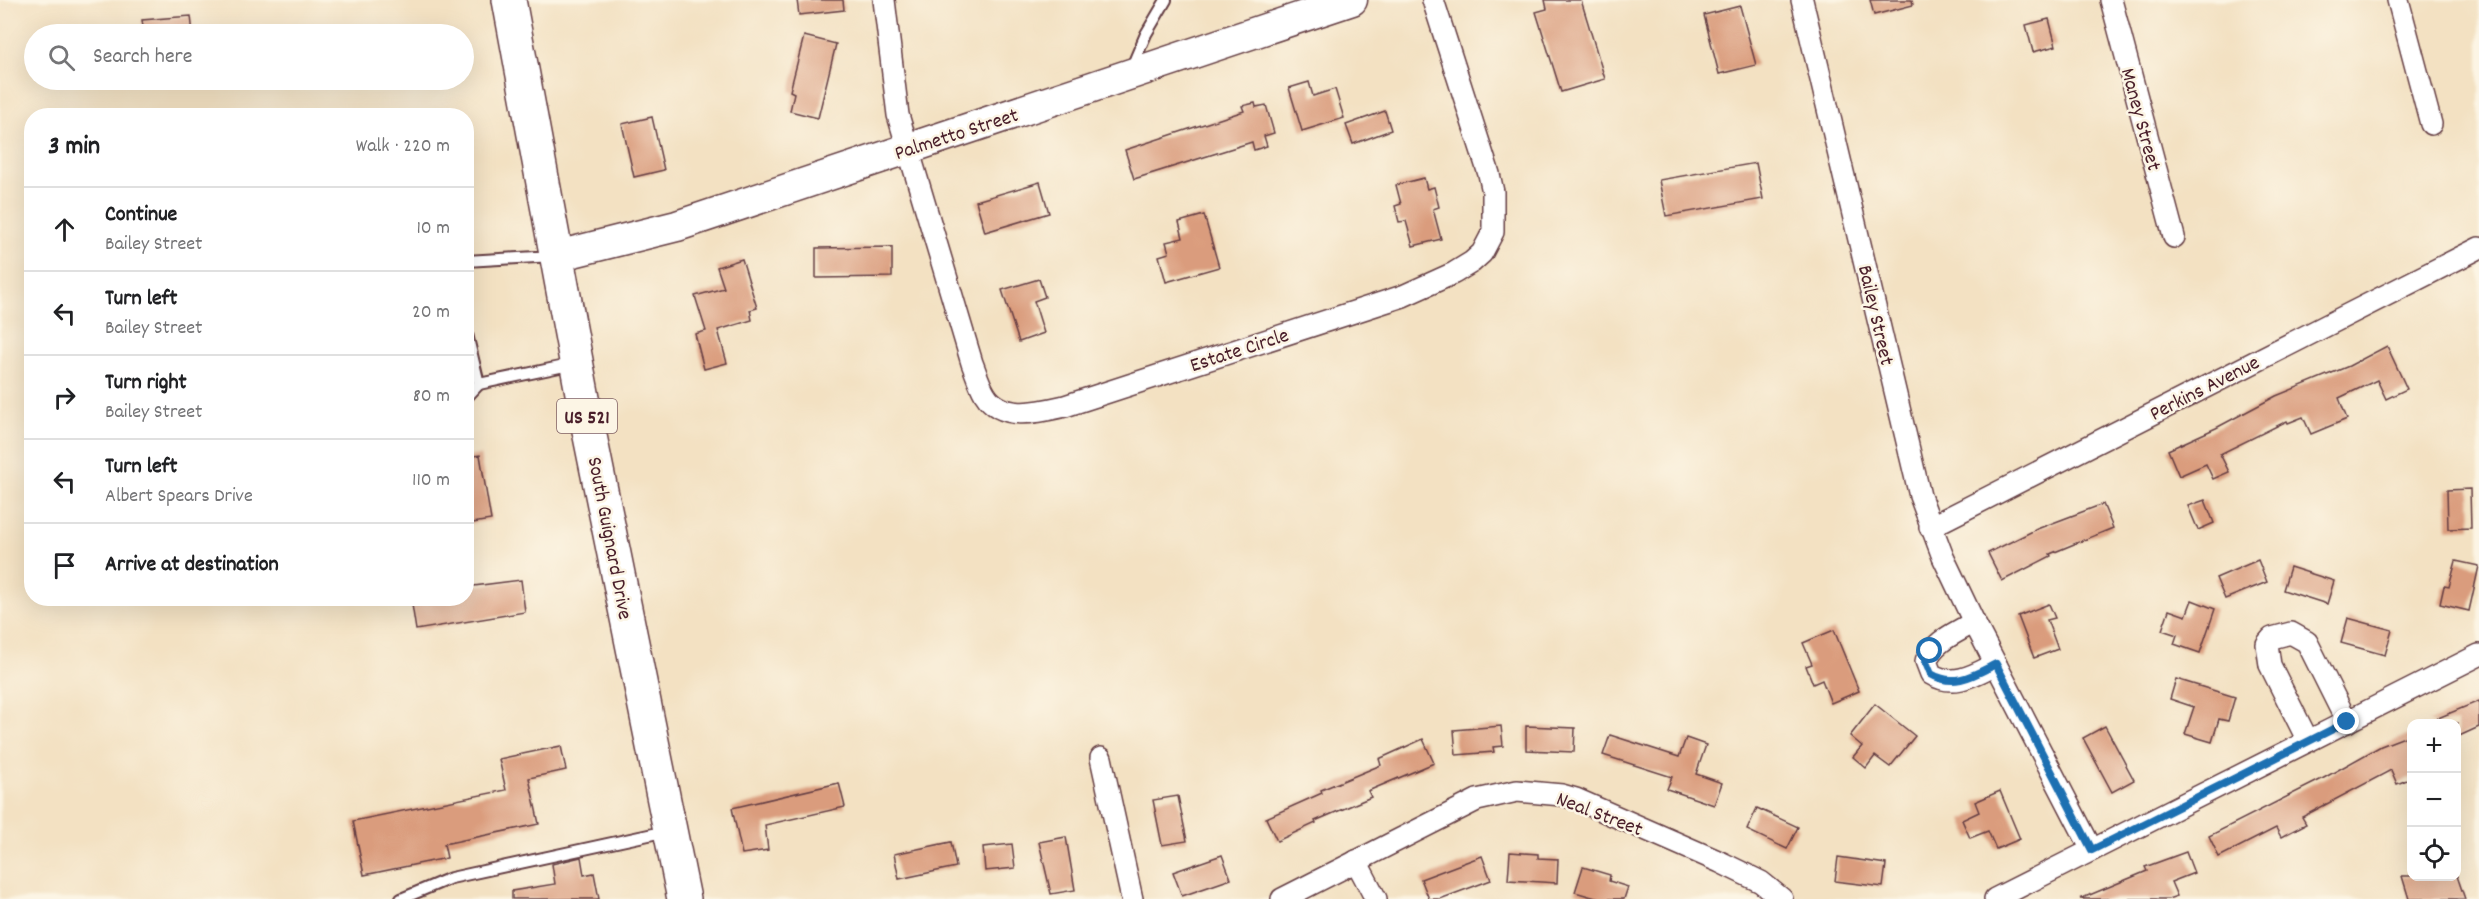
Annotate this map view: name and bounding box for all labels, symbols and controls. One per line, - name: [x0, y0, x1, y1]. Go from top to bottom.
- search box: [24, 24, 474, 90]
- icon: search: [45, 41, 78, 74]
- text: Search here: [93, 42, 192, 73]
- street label: Maney Street: [2111, 65, 2167, 175]
- street label: Palmetto Street: [891, 102, 1023, 170]
- text: 3 min: [48, 129, 100, 166]
- text: Walk · 220 m: [356, 133, 450, 161]
- text: Continue: [105, 200, 177, 231]
- icon: ahead: [48, 213, 81, 246]
- text: 10 m: [416, 215, 450, 243]
- text: Bailey Street: [105, 231, 202, 259]
- street label: Bailey Street: [1848, 262, 1900, 369]
- text: Turn left: [105, 284, 177, 315]
- icon: left: [48, 297, 81, 330]
- text: 20 m: [412, 299, 450, 327]
- text: Bailey Street: [105, 315, 202, 343]
- street label: Estate Circle: [1187, 322, 1293, 382]
- street label: Perkins Avenue: [2145, 349, 2266, 430]
- text: Turn right: [105, 368, 187, 399]
- icon: right: [48, 381, 81, 414]
- text: 80 m: [413, 383, 450, 411]
- text: Bailey Street: [105, 399, 202, 427]
- road number: US 521: [557, 399, 617, 433]
- text: Turn left: [105, 452, 177, 483]
- street label: South Guignard Drive: [578, 455, 639, 622]
- icon: left: [48, 465, 81, 498]
- text: 110 m: [412, 467, 450, 495]
- text: Albert Spears Drive: [105, 483, 253, 511]
- icon: arrive: [48, 549, 81, 582]
- text: Arrive at destination: [105, 550, 279, 581]
- route start: [1916, 637, 1942, 663]
- route end: [2333, 708, 2359, 734]
- map controls: [2407, 719, 2461, 881]
- button: +: [2407, 719, 2461, 773]
- button: −: [2407, 773, 2461, 827]
- street label: Neal Street: [1551, 786, 1647, 846]
- button: locate: [2407, 827, 2461, 881]

